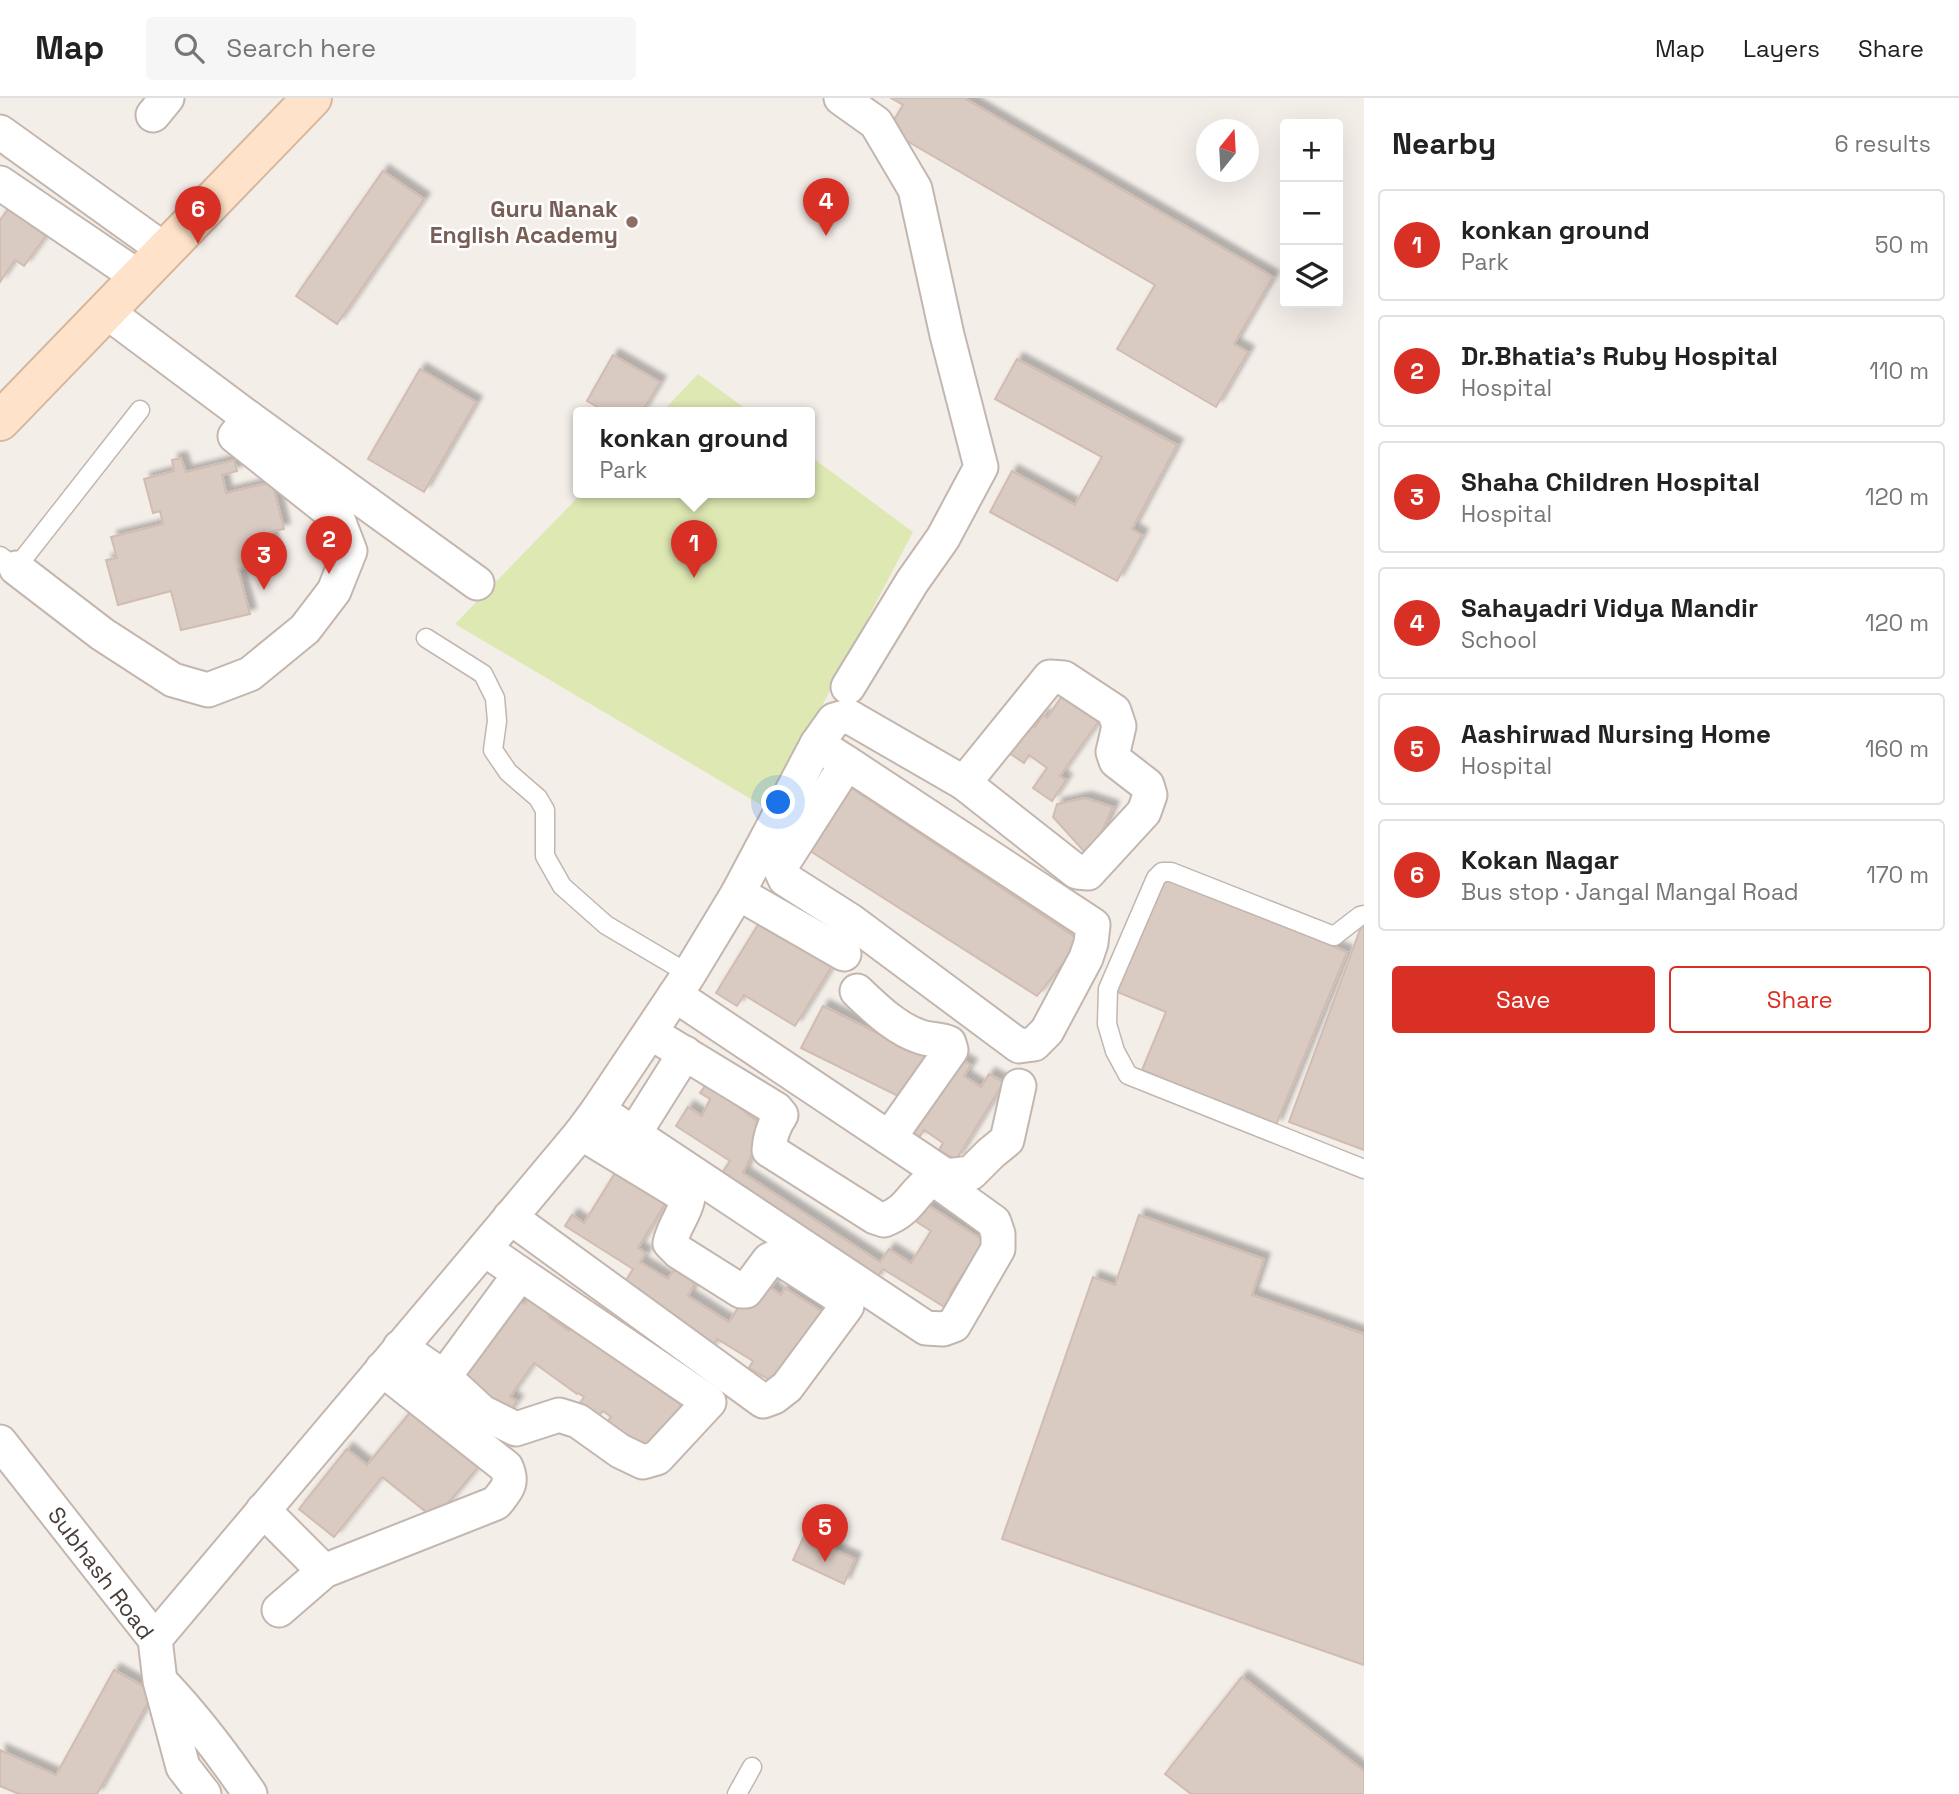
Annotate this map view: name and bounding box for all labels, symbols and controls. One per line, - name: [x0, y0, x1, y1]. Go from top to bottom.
- search box: [146, 17, 636, 80]
- text: Map: [35, 27, 104, 69]
- icon: search: [170, 29, 208, 67]
- text: Search here: [226, 31, 376, 65]
- text: Map: [1655, 33, 1705, 64]
- text: Layers: [1743, 33, 1820, 64]
- text: Share: [1858, 33, 1924, 64]
- north arrow: [1196, 119, 1259, 182]
- map controls: [1280, 119, 1343, 308]
- button: +: [1280, 119, 1343, 182]
- text: Nearby: [1392, 124, 1496, 163]
- text: 6 results: [1835, 129, 1931, 159]
- pin: 4: [803, 178, 849, 236]
- button: −: [1280, 182, 1343, 245]
- pin: 6: [175, 186, 221, 244]
- place label: Guru Nanak English Academy: [430, 194, 618, 250]
- text: konkan ground: [1461, 213, 1650, 247]
- marker: Guru Nanak English Academy: [624, 214, 640, 230]
- text: 1: [1412, 230, 1422, 260]
- text: 50 m: [1875, 230, 1929, 260]
- button: layers: [1280, 245, 1343, 308]
- text: Park: [1461, 247, 1509, 277]
- text: Dr.Bhatia's Ruby Hospital: [1461, 339, 1778, 373]
- text: 2: [1410, 356, 1424, 386]
- text: 110 m: [1869, 356, 1929, 386]
- text: Hospital: [1461, 373, 1552, 403]
- popup: [573, 407, 815, 498]
- text: konkan ground: [600, 421, 788, 455]
- text: Park: [600, 455, 647, 485]
- text: Shaha Children Hospital: [1461, 465, 1760, 499]
- text: 3: [1410, 482, 1424, 512]
- text: 120 m: [1865, 482, 1929, 512]
- text: Hospital: [1461, 499, 1552, 529]
- pin: 2: [306, 516, 352, 574]
- pin: 1: [671, 520, 717, 578]
- pin: 3: [241, 532, 287, 590]
- text: Sahayadri Vidya Mandir: [1461, 591, 1758, 625]
- text: 4: [1410, 608, 1424, 638]
- text: 120 m: [1865, 608, 1929, 638]
- text: School: [1461, 625, 1537, 655]
- text: Aashirwad Nursing Home: [1461, 717, 1771, 751]
- text: 5: [1410, 734, 1424, 764]
- text: 160 m: [1865, 734, 1929, 764]
- text: Hospital: [1461, 751, 1552, 781]
- your location: [761, 785, 795, 819]
- text: Kokan Nagar: [1461, 843, 1619, 877]
- text: 6: [1410, 860, 1424, 890]
- text: 170 m: [1866, 860, 1929, 890]
- text: Bus stop · Jangal Mangal Road: [1461, 877, 1799, 907]
- button: Save: [1392, 966, 1655, 1033]
- button: Share: [1669, 966, 1931, 1033]
- street label: Subhash Road: [41, 1501, 161, 1645]
- pin: 5: [802, 1504, 848, 1562]

